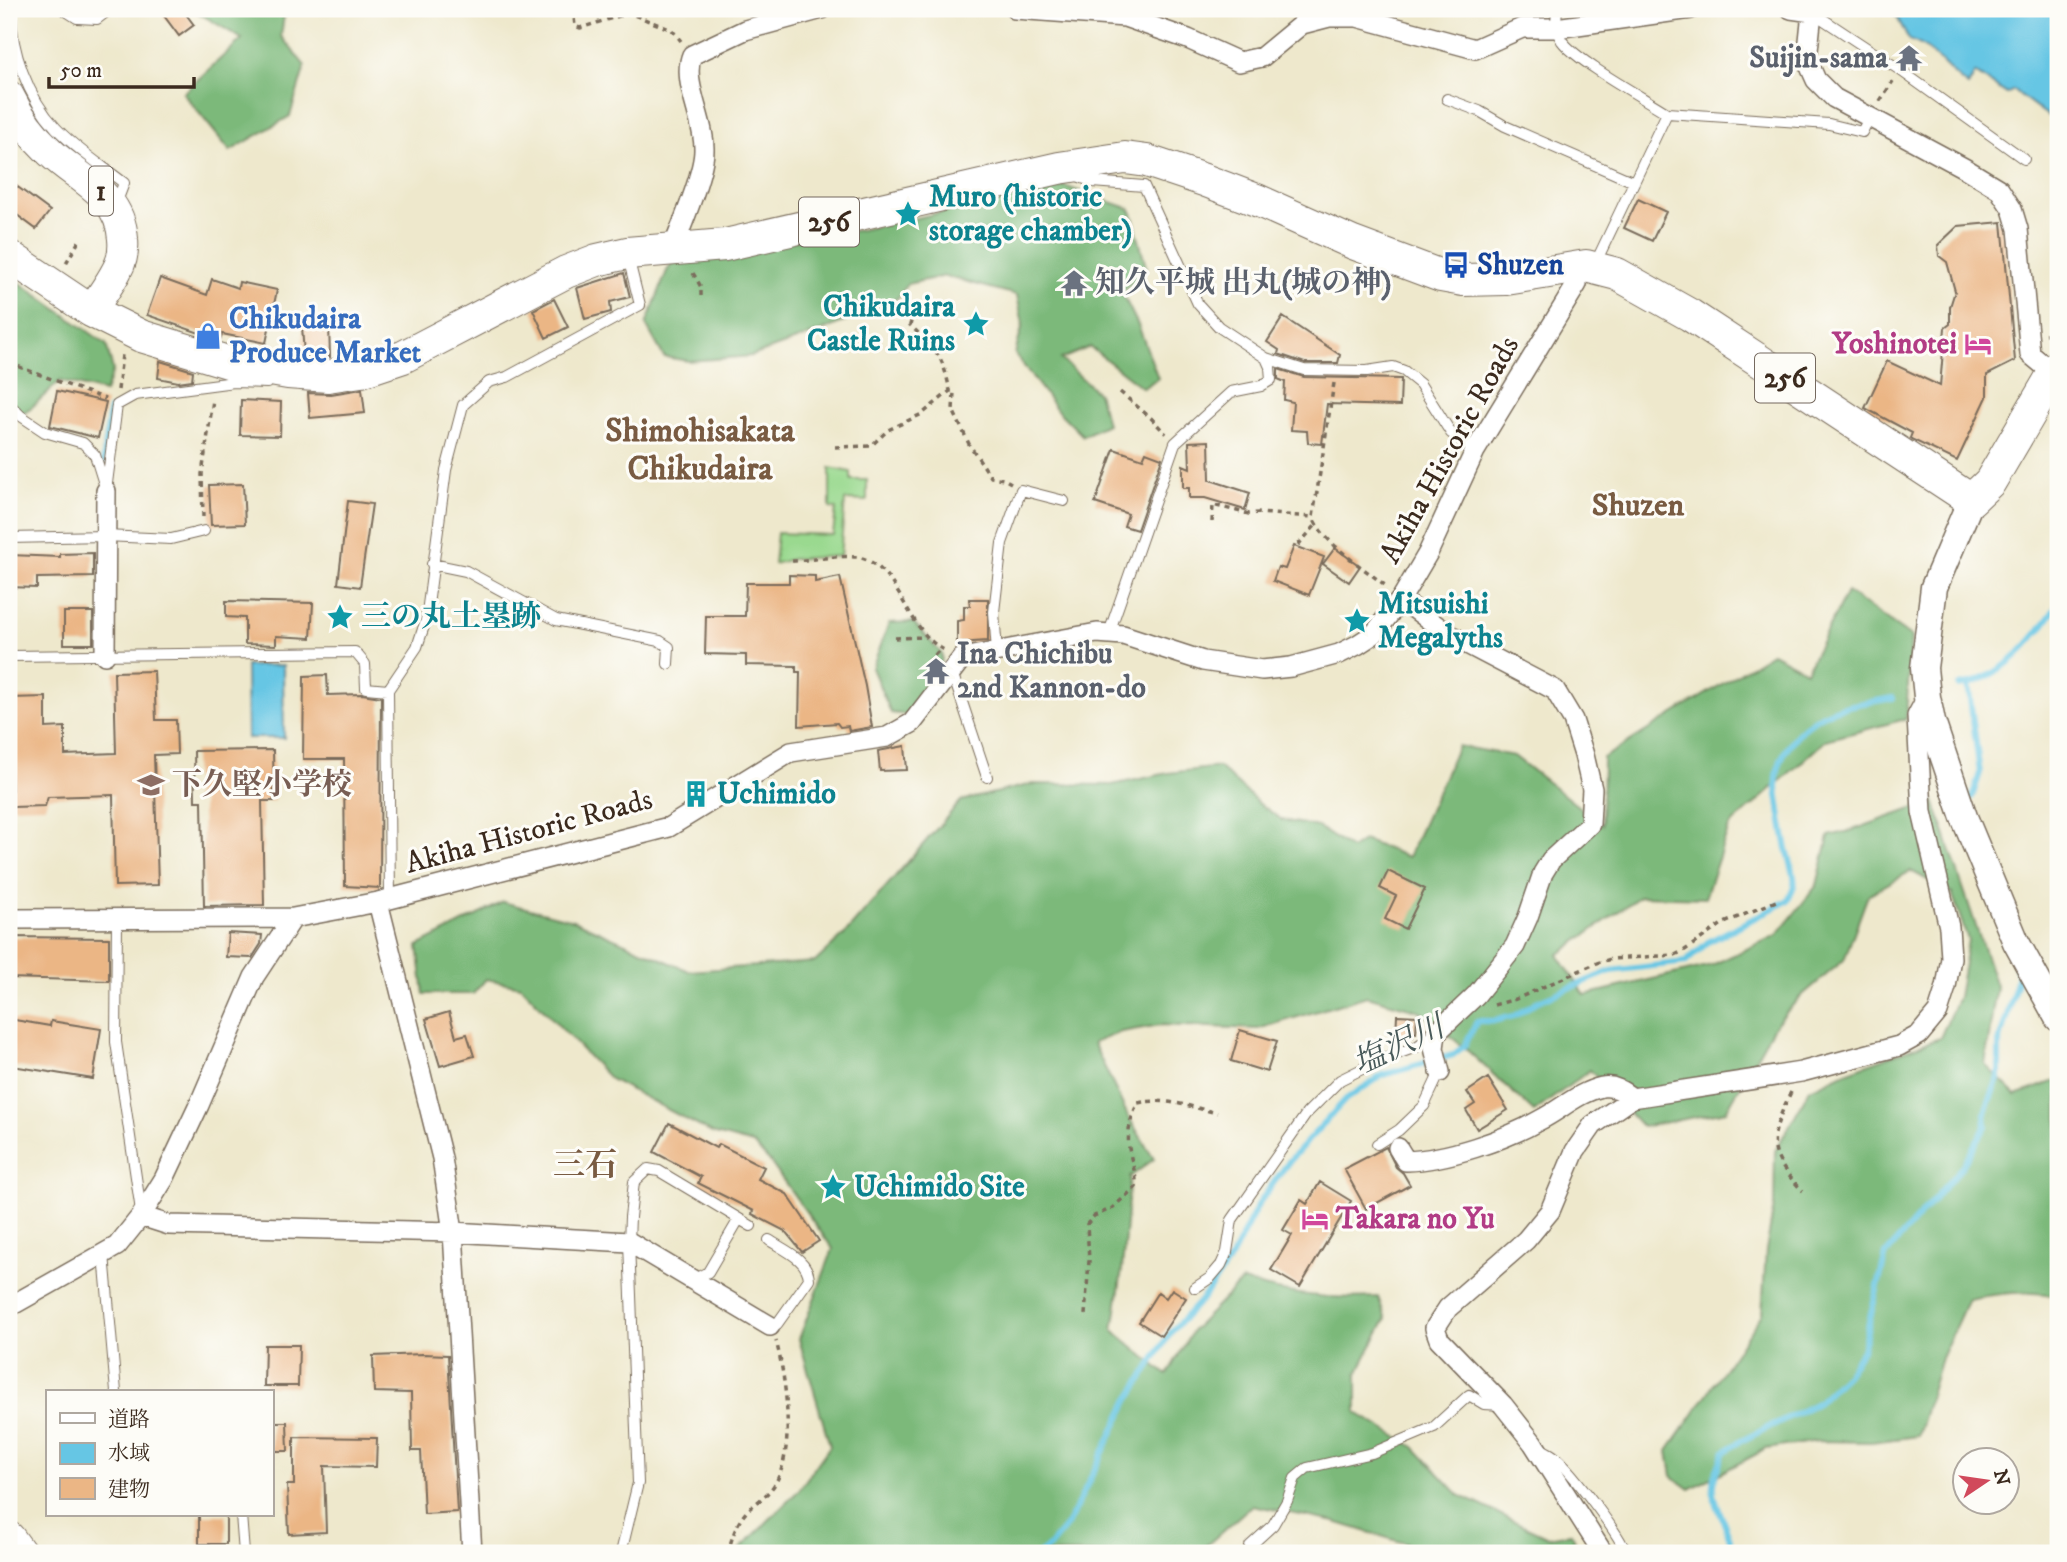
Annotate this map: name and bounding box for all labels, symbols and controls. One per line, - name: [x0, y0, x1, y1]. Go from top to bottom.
- place label: Suijin-sama: [1749, 40, 1889, 77]
- temple icon: Suijin-sama: [1894, 43, 1924, 73]
- scale bar: [49, 46, 194, 90]
- text: 50 m: [60, 58, 102, 84]
- road number: 1: [89, 166, 113, 216]
- place label: Muro (historic storage chamber): [929, 179, 1132, 250]
- road number: 256: [799, 198, 859, 246]
- place icon: Muro (historic storage chamber): [893, 199, 923, 229]
- place label: Shuzen: [1477, 247, 1564, 284]
- bus stop icon: Shuzen: [1441, 250, 1471, 280]
- place label: 知久平城 出丸(城の神): [1095, 265, 1391, 302]
- temple icon: 知久平城 出丸(城の神): [1059, 268, 1089, 298]
- place label: Chikudaira Castle Ruins: [807, 289, 956, 360]
- place label: Chikudaira Produce Market: [229, 301, 422, 372]
- place icon: Chikudaira Castle Ruins: [961, 309, 991, 339]
- shop icon: Chikudaira Produce Market: [193, 321, 223, 351]
- place label: Yoshinotei: [1831, 326, 1957, 363]
- hotel icon: Yoshinotei: [1963, 329, 1993, 359]
- street label: Akiha Historic Roads: [1372, 330, 1528, 570]
- road number: 256: [1755, 354, 1815, 402]
- district label: Shimohisakata Chikudaira: [605, 411, 796, 490]
- district label: Shuzen: [1592, 486, 1685, 526]
- place label: Mitsuishi Megalyths: [1378, 586, 1503, 657]
- place label: 三の丸土塁跡: [361, 599, 541, 636]
- place icon: 三の丸土塁跡: [325, 602, 355, 632]
- place icon: Mitsuishi Megalyths: [1342, 606, 1372, 636]
- place label: Ina Chichibu 2nd Kannon-do: [957, 636, 1146, 707]
- temple icon: Ina Chichibu 2nd Kannon-do: [921, 656, 951, 686]
- place label: 下久堅小学校: [172, 767, 352, 804]
- school or university icon: 下久堅小学校: [136, 770, 166, 800]
- place label: Uchimido: [717, 776, 836, 813]
- building icon: Uchimido: [681, 779, 711, 809]
- street label: Akiha Historic Roads: [402, 781, 656, 883]
- water label: 塩沢川: [1347, 1006, 1454, 1084]
- district label: 三石: [553, 1146, 617, 1186]
- place label: Uchimido Site: [854, 1169, 1025, 1206]
- place icon: Uchimido Site: [818, 1172, 848, 1202]
- place label: Takara no Yu: [1335, 1201, 1495, 1238]
- hotel icon: Takara no Yu: [1300, 1204, 1330, 1234]
- legend: [46, 1390, 273, 1516]
- text: 道路: [108, 1407, 150, 1433]
- text: 水域: [108, 1441, 150, 1467]
- north arrow: [1952, 1446, 2022, 1516]
- text: N: [1988, 1467, 2014, 1488]
- text: 建物: [108, 1477, 150, 1503]

